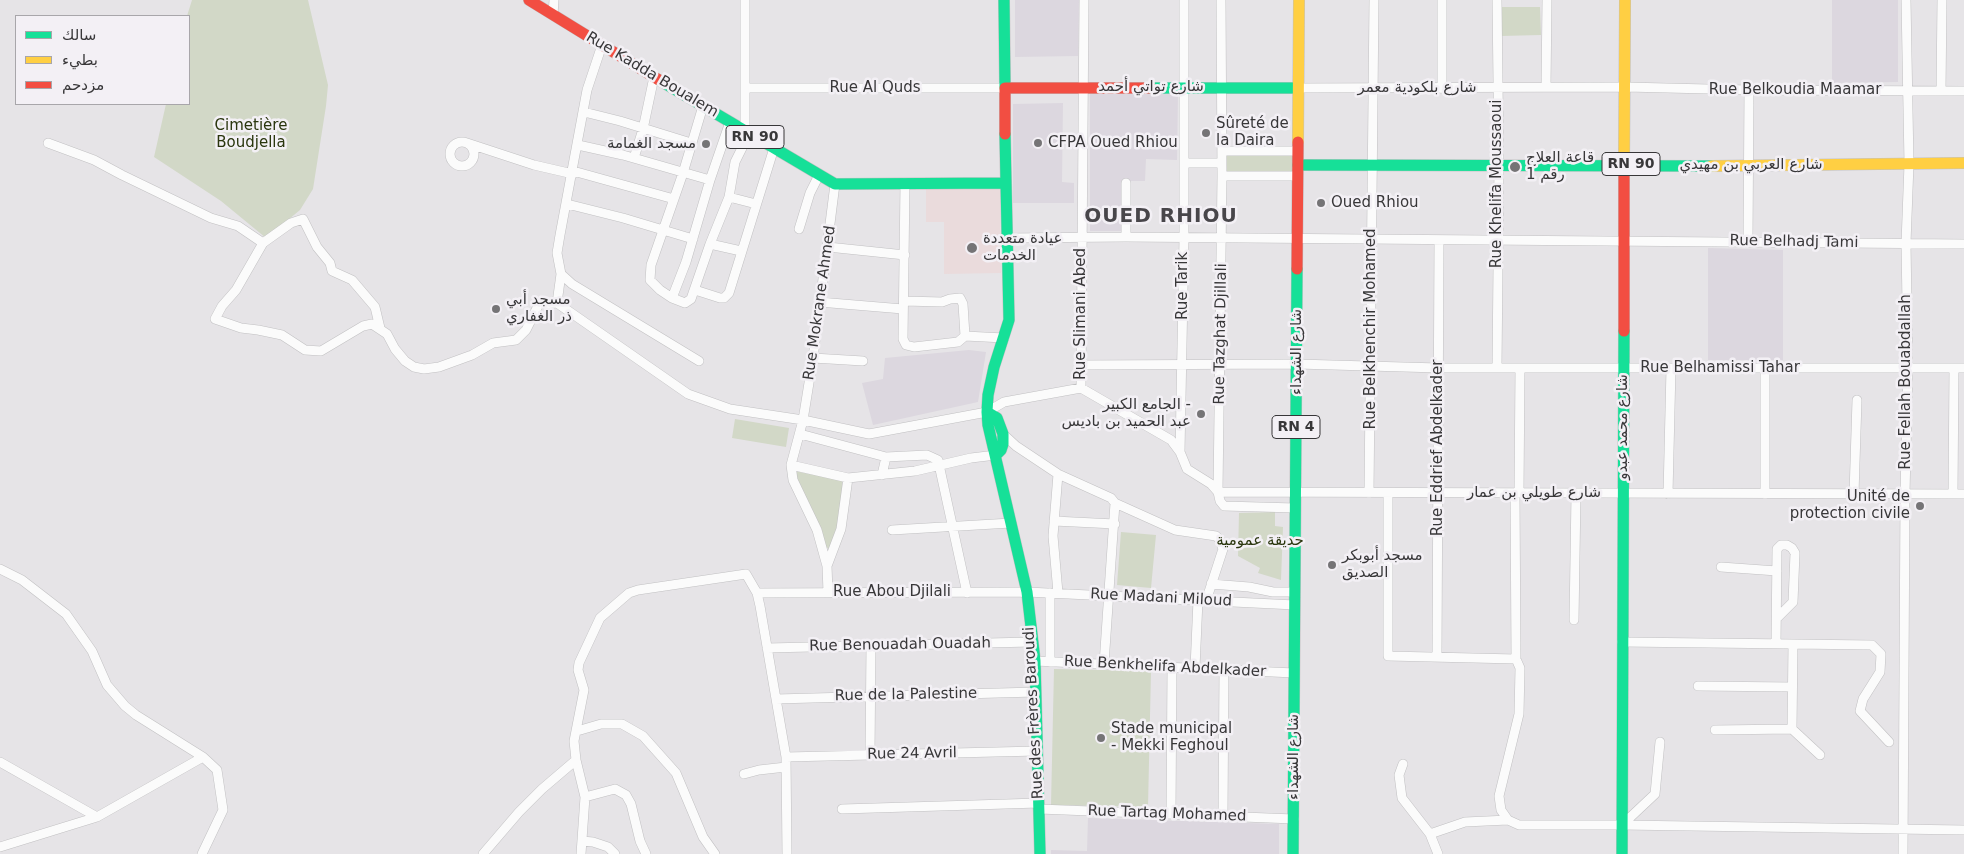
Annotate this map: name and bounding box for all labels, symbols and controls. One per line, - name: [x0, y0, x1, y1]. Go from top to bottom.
- legend: [15, 15, 190, 105]
- text: سالك: [62, 26, 96, 44]
- street label: Rue Kadda Boualem: [583, 28, 721, 122]
- text: بطيء: [62, 51, 98, 69]
- text: مزدحم: [62, 76, 104, 94]
- street label: شارع تواتي أحمد: [1098, 78, 1204, 96]
- street label: Rue Al Quds: [829, 79, 921, 97]
- street label: شارع بلكودية معمر: [1357, 79, 1477, 97]
- street label: Rue Belkoudia Maamar: [1709, 81, 1881, 99]
- street label: Rue Khelifa Moussaoui: [1488, 100, 1506, 268]
- place label: Sûreté de la Daira: [1216, 115, 1289, 150]
- park label: Cimetière Boudjella: [215, 117, 287, 152]
- road number: RN 90: [726, 125, 784, 148]
- marker: Sûreté de la Daira: [1200, 127, 1212, 139]
- place label: CFPA Oued Rhiou: [1048, 134, 1178, 152]
- place label: مسجد الغمامة: [607, 135, 696, 153]
- marker: CFPA Oued Rhiou: [1032, 137, 1044, 149]
- marker: مسجد الغمامة: [700, 138, 712, 150]
- place label: قاعة العلاج رقم 1: [1526, 149, 1594, 184]
- road number: RN 90: [1602, 152, 1660, 175]
- street label: شارع العربي بن مهيدي: [1679, 156, 1823, 174]
- marker: قاعة العلاج رقم 1: [1508, 160, 1522, 174]
- place label: Oued Rhiou: [1331, 194, 1419, 212]
- marker: Oued Rhiou: [1315, 197, 1327, 209]
- district label: OUED RHIOU: [1083, 205, 1239, 229]
- street label: Rue Mokrane Ahmed: [800, 224, 840, 382]
- street label: Rue Belkhenchir Mohamed: [1362, 229, 1380, 429]
- place label: عيادة متعددة الخدمات: [983, 230, 1063, 265]
- street label: Rue Belhadj Tami: [1729, 232, 1859, 252]
- marker: عيادة متعددة الخدمات: [965, 241, 979, 255]
- street label: Rue Slimani Abed: [1072, 248, 1090, 380]
- street label: Rue Tarik: [1174, 252, 1192, 320]
- street label: Rue Tazghat Djillali: [1211, 263, 1231, 405]
- place label: مسجد أبي ذر الغفاري: [506, 291, 572, 326]
- street label: Rue Fellah Bouabdallah: [1897, 294, 1915, 470]
- marker: مسجد أبي ذر الغفاري: [490, 303, 502, 315]
- street label: شارع الشهداء: [1288, 309, 1306, 395]
- street label: Rue Belhamissi Tahar: [1640, 359, 1800, 377]
- street label: Rue Eddrief Abdelkader: [1429, 360, 1447, 536]
- street label: شارع محمد عبدو: [1614, 374, 1632, 480]
- place label: الجامع الكبير - عبد الحميد بن باديس: [1062, 396, 1191, 431]
- marker: الجامع الكبير - عبد الحميد بن باديس: [1195, 408, 1207, 420]
- road number: RN 4: [1272, 416, 1320, 438]
- street label: شارع طويلي بن عمار: [1467, 484, 1601, 502]
- place label: Unité de protection civile: [1790, 488, 1910, 523]
- marker: Unité de protection civile: [1914, 500, 1926, 512]
- park label: حديقة عمومية: [1216, 532, 1304, 550]
- place label: مسجد أبوبكر الصديق: [1342, 547, 1423, 582]
- marker: مسجد أبوبكر الصديق: [1326, 559, 1338, 571]
- street label: Rue Abou Djilali: [833, 583, 951, 601]
- street label: Rue Madani Miloud: [1090, 585, 1232, 611]
- street label: Rue des Frères Baroudi: [1020, 626, 1048, 800]
- street label: Rue Benouadah Ouadah: [809, 634, 991, 656]
- street label: Rue Benkhelifa Abdelkader: [1063, 653, 1267, 681]
- street label: Rue de la Palestine: [835, 685, 977, 705]
- street label: شارع الشهداء: [1285, 714, 1303, 800]
- place label: Stade municipal - Mekki Feghoul: [1111, 720, 1232, 755]
- marker: Stade municipal - Mekki Feghoul: [1095, 732, 1107, 744]
- street label: Rue 24 Avril: [867, 744, 957, 764]
- street label: Rue Tartag Mohamed: [1087, 802, 1247, 826]

